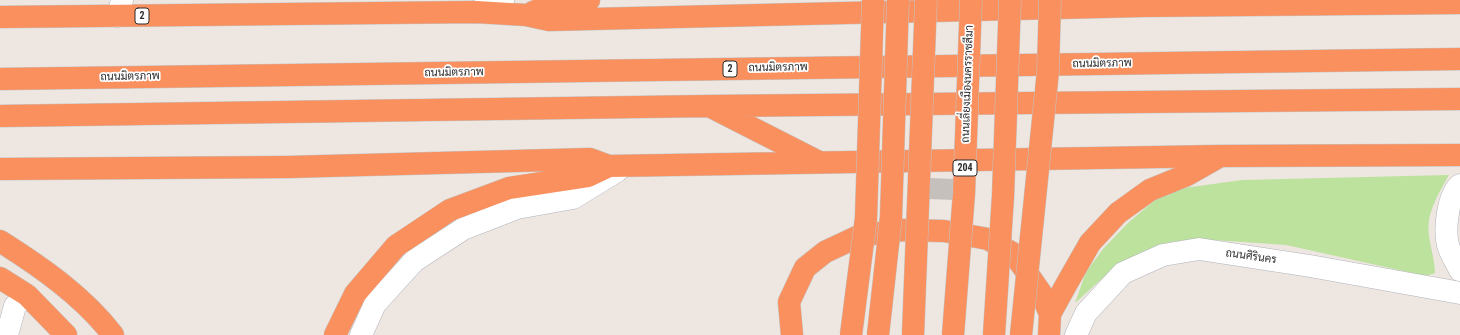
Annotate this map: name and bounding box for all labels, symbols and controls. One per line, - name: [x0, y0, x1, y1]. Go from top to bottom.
- road number: 2: [135, 8, 149, 24]
- street label: ถนนเลี่ยงเมืองนครราชสีมา: [959, 25, 977, 143]
- street label: ถนนมิตรภาพ: [1072, 57, 1132, 71]
- road number: 2: [723, 61, 737, 77]
- street label: ถนนมิตรภาพ: [748, 61, 808, 75]
- street label: ถนนมิตรภาพ: [424, 66, 484, 80]
- street label: ถนนมิตรภาพ: [100, 70, 160, 84]
- road number: 204: [953, 160, 977, 176]
- street label: ถนนศิรินคร: [1225, 247, 1277, 267]

